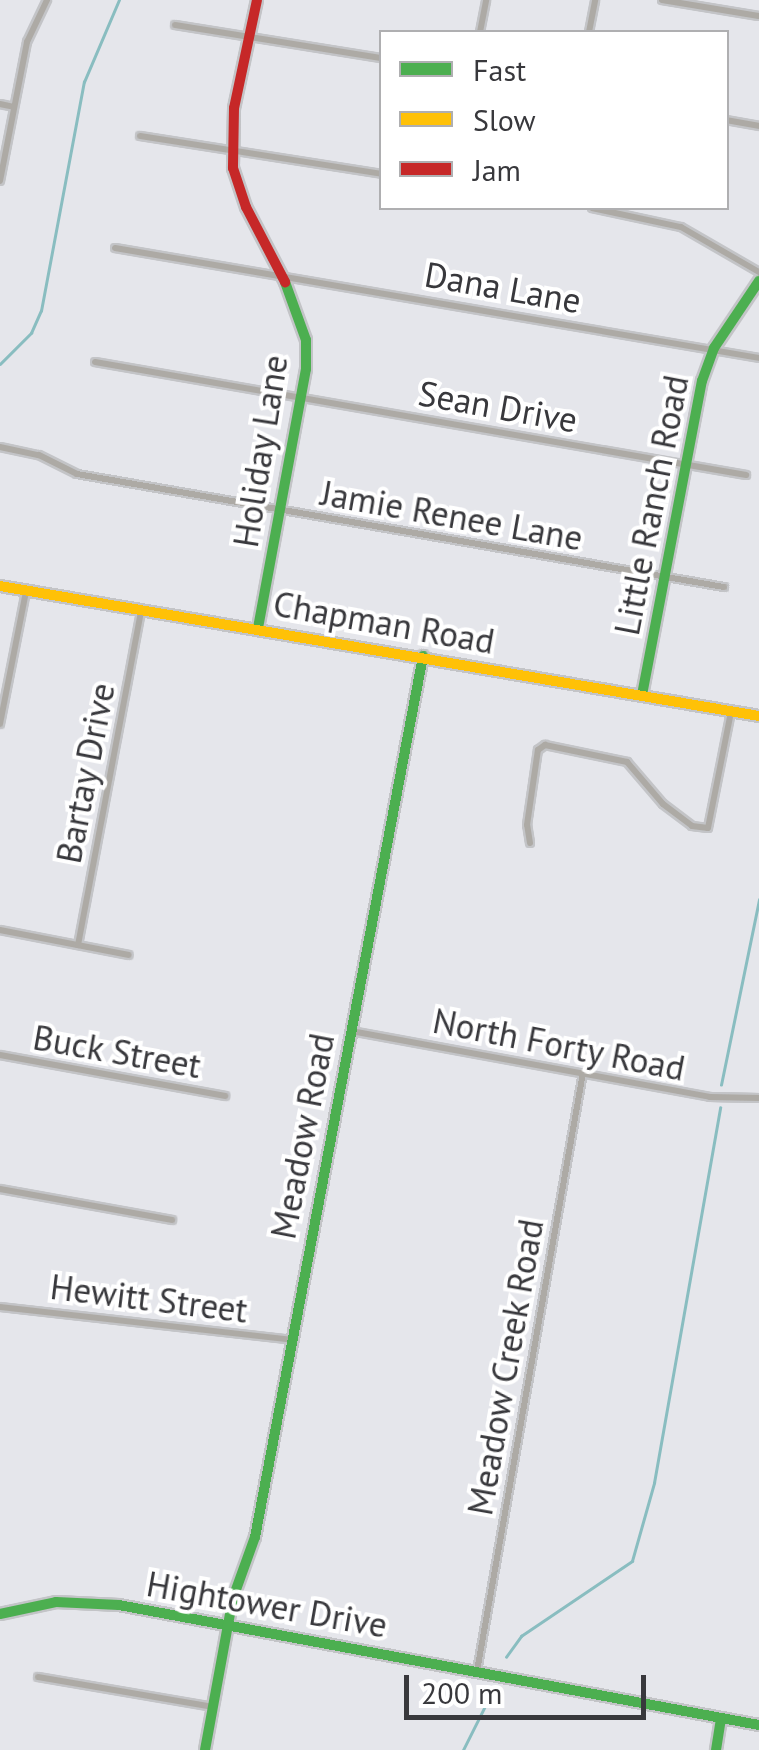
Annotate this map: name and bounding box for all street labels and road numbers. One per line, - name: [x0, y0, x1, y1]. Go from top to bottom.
- street label: Dana Lane: [422, 253, 584, 321]
- street label: Holiday Lane: [224, 351, 296, 551]
- street label: Sean Drive: [415, 371, 581, 441]
- street label: Little Ranch Road: [605, 371, 697, 639]
- street label: Jamie Renee Lane: [318, 471, 586, 559]
- street label: Chapman Road: [270, 582, 498, 662]
- street label: Bartay Drive: [47, 679, 123, 867]
- street label: North Forty Road: [429, 999, 689, 1089]
- street label: Buck Street: [29, 1016, 205, 1086]
- street label: Meadow Road: [261, 1029, 343, 1243]
- street label: Meadow Creek Road: [458, 1215, 552, 1519]
- street label: Hewitt Street: [48, 1265, 250, 1331]
- street label: Hightower Drive: [143, 1562, 391, 1646]

